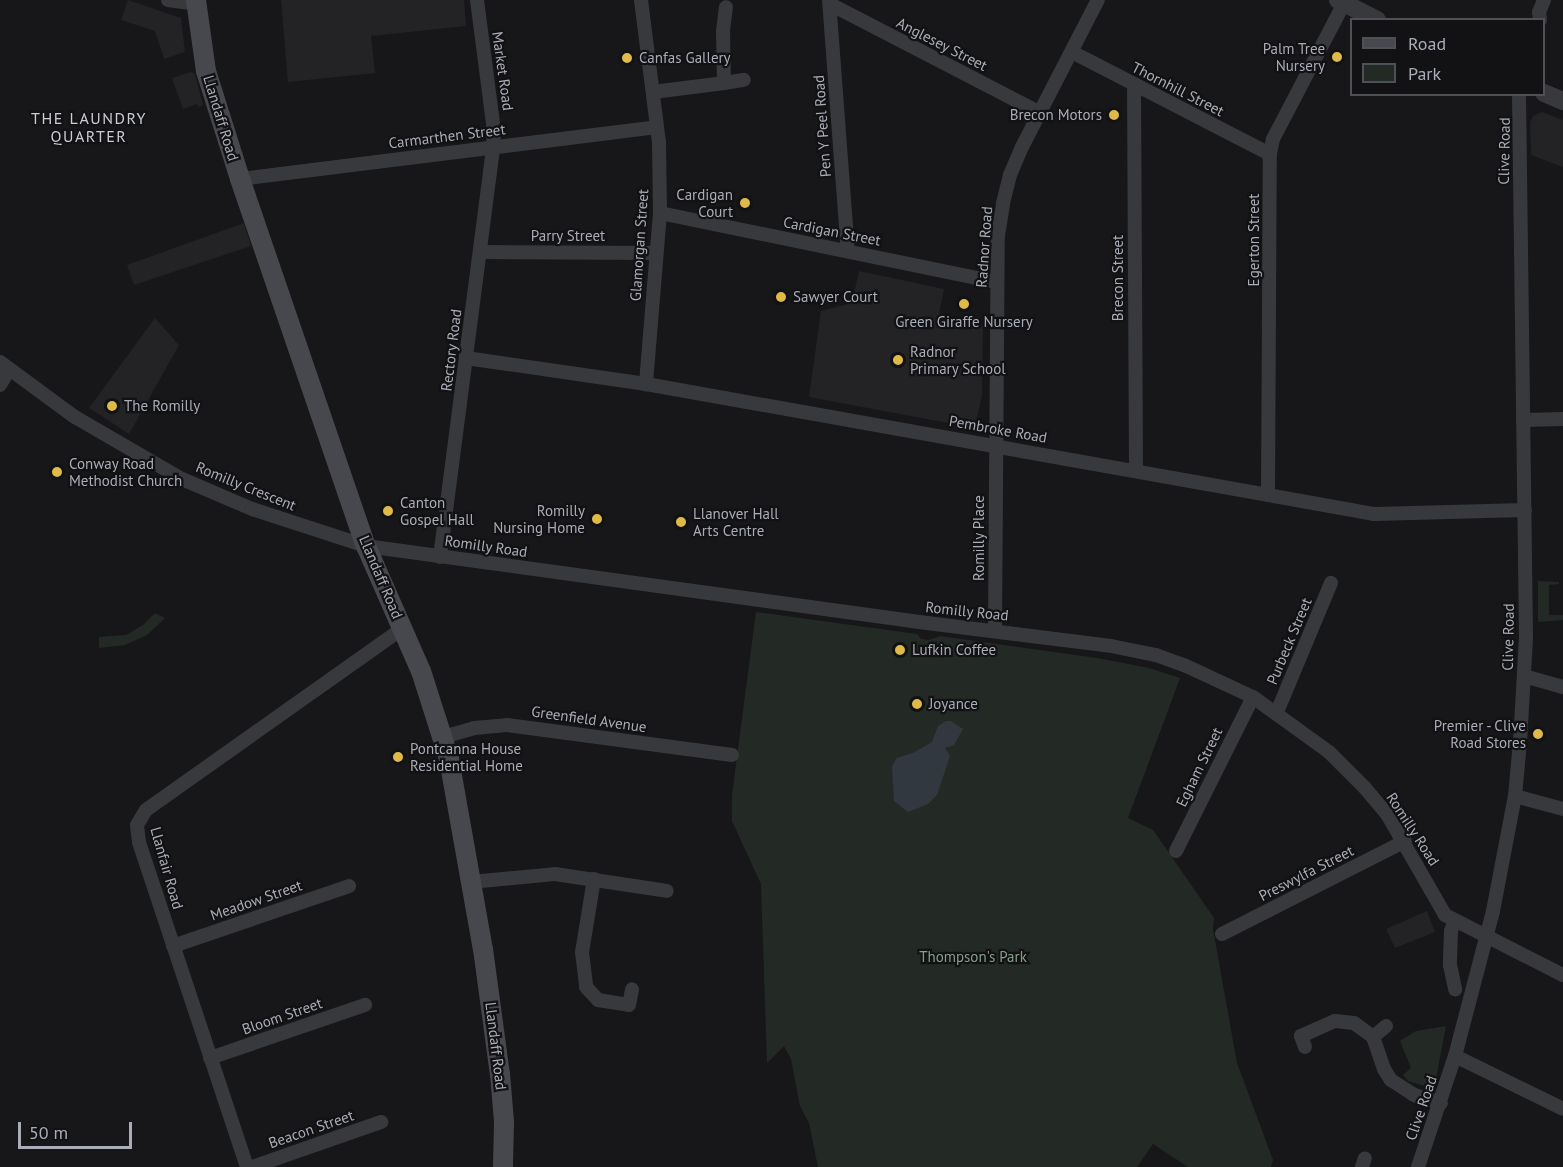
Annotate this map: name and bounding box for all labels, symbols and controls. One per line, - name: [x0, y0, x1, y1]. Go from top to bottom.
- street label: Anglesey Street: [893, 13, 991, 75]
- legend: [1350, 18, 1545, 96]
- street label: Market Road: [489, 30, 517, 112]
- text: Road: [1408, 32, 1446, 55]
- place label: Palm Tree Nursery: [1262, 39, 1325, 74]
- place label: Canfas Gallery: [639, 49, 731, 67]
- marker: Palm Tree Nursery: [1330, 50, 1344, 64]
- marker: Canfas Gallery: [620, 51, 634, 65]
- street label: Thornhill Street: [1129, 58, 1227, 120]
- text: Park: [1408, 62, 1441, 85]
- street label: Llandaff Road: [199, 73, 243, 163]
- street label: Pen Y Peel Road: [809, 74, 835, 178]
- place label: Brecon Motors: [1010, 106, 1102, 124]
- district label: THE LAUNDRY QUARTER: [31, 108, 147, 146]
- marker: Brecon Motors: [1107, 108, 1121, 122]
- street label: Clive Road: [1494, 117, 1514, 185]
- street label: Carmarthen Street: [388, 120, 506, 152]
- place label: Cardigan Court: [676, 185, 733, 220]
- street label: Glamorgan Street: [626, 188, 652, 302]
- street label: Egerton Street: [1245, 194, 1263, 286]
- marker: Cardigan Court: [738, 196, 752, 210]
- street label: Radnor Road: [972, 206, 996, 288]
- street label: Cardigan Street: [782, 213, 882, 249]
- street label: Parry Street: [531, 227, 605, 245]
- street label: Brecon Street: [1109, 235, 1127, 321]
- place label: Sawyer Court: [793, 288, 878, 306]
- marker: Sawyer Court: [774, 290, 788, 304]
- marker: Green Giraffe Nursery: [957, 297, 971, 311]
- street label: Rectory Road: [437, 308, 465, 392]
- place label: Green Giraffe Nursery: [895, 313, 1033, 331]
- place label: Radnor Primary School: [910, 342, 1006, 377]
- marker: Radnor Primary School: [891, 353, 905, 367]
- place label: The Romilly: [124, 397, 200, 415]
- marker: The Romilly: [105, 399, 119, 413]
- street label: Pembroke Road: [948, 412, 1048, 446]
- place label: Conway Road Methodist Church: [69, 454, 182, 489]
- street label: Romilly Crescent: [193, 458, 299, 514]
- marker: Conway Road Methodist Church: [50, 465, 64, 479]
- place label: Canton Gospel Hall: [400, 493, 474, 528]
- street label: Romilly Place: [970, 495, 988, 581]
- place label: Romilly Nursing Home: [493, 501, 585, 536]
- marker: Canton Gospel Hall: [381, 504, 395, 518]
- place label: Llanover Hall Arts Centre: [693, 504, 779, 539]
- marker: Romilly Nursing Home: [590, 512, 604, 526]
- marker: Llanover Hall Arts Centre: [674, 515, 688, 529]
- street label: Romilly Road: [443, 531, 529, 561]
- street label: Llandaff Road: [355, 533, 407, 621]
- street label: Purbeck Street: [1263, 595, 1315, 687]
- street label: Romilly Road: [924, 598, 1010, 624]
- street label: Clive Road: [1498, 603, 1518, 671]
- place label: Lufkin Coffee: [912, 641, 996, 659]
- marker: Lufkin Coffee: [893, 643, 907, 657]
- place label: Joyance: [929, 695, 978, 713]
- marker: Joyance: [910, 697, 924, 711]
- street label: Greenfield Avenue: [530, 702, 648, 736]
- place label: Premier - Clive Road Stores: [1431, 716, 1526, 751]
- street label: Egham Street: [1172, 724, 1226, 810]
- marker: Premier - Clive Road Stores: [1531, 727, 1545, 741]
- place label: Pontcanna House Residential Home: [410, 739, 523, 774]
- marker: Pontcanna House Residential Home: [391, 750, 405, 764]
- street label: Romilly Road: [1383, 789, 1443, 869]
- street label: Llanfair Road: [147, 825, 187, 911]
- street label: Preswylfa Street: [1256, 841, 1356, 905]
- street label: Meadow Street: [208, 876, 304, 924]
- park label: Thompson's Park: [919, 948, 1027, 966]
- street label: Bloom Street: [239, 994, 325, 1038]
- street label: Llandaff Road: [482, 1001, 510, 1091]
- street label: Clive Road: [1402, 1073, 1440, 1143]
- street label: Beacon Street: [266, 1106, 356, 1152]
- scale bar: [21, 1110, 135, 1148]
- text: 50 m: [29, 1121, 68, 1144]

